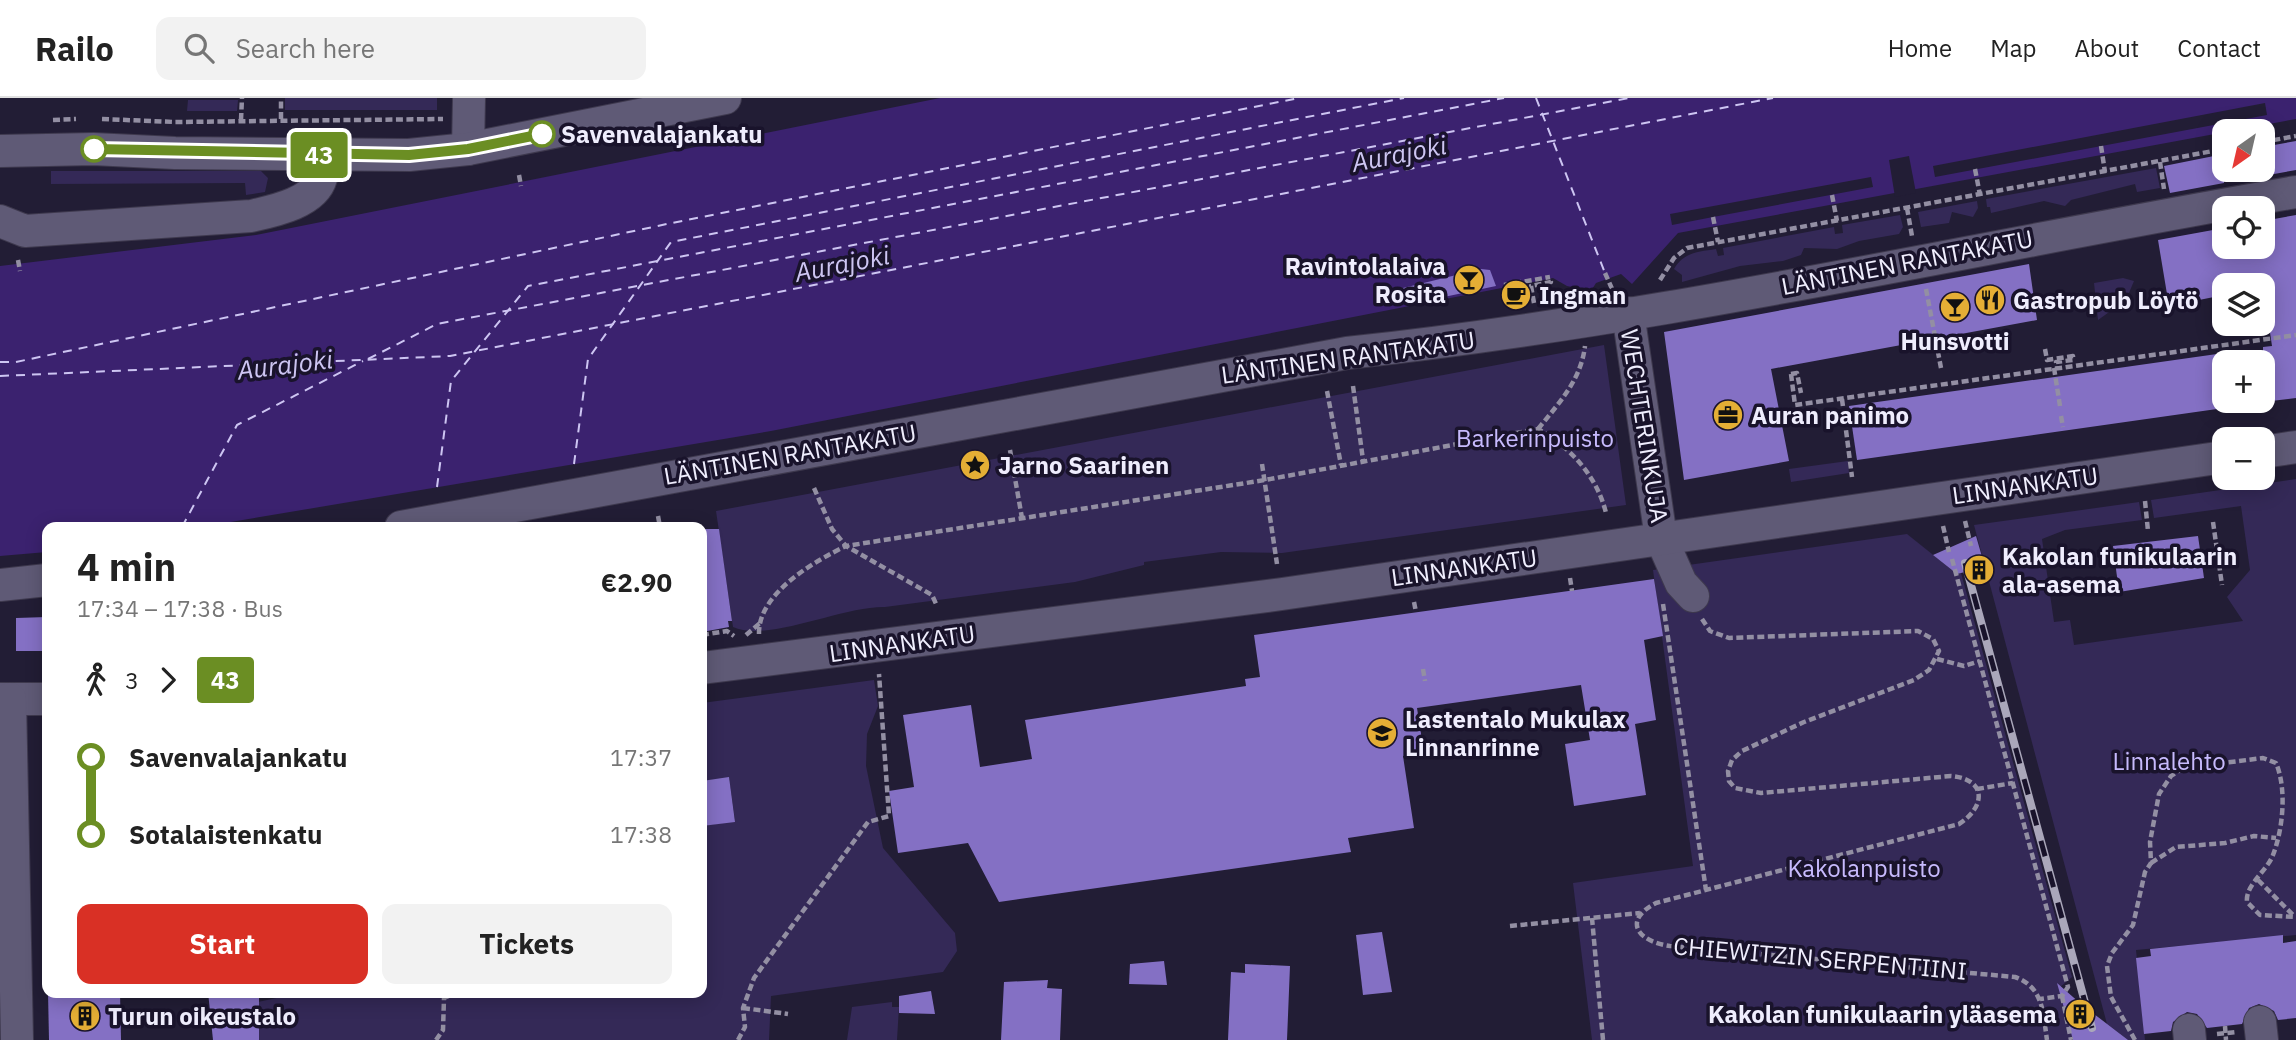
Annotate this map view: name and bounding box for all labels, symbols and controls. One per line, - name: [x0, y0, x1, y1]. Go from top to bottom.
- search box: [156, 17, 646, 80]
- text: Railo: [35, 27, 114, 70]
- icon: search: [180, 29, 218, 67]
- text: Search here: [236, 31, 375, 65]
- text: Home: [1888, 32, 1952, 64]
- text: Map: [1990, 32, 2036, 64]
- text: About: [2074, 32, 2139, 64]
- text: Contact: [2177, 32, 2261, 64]
- place label: Savenvalajankatu: [561, 118, 763, 150]
- north arrow: [2212, 119, 2275, 182]
- map controls: [2212, 119, 2275, 490]
- marker: Savenvalajankatu: [529, 121, 555, 147]
- water label: Aurajoki: [1348, 127, 1449, 179]
- line badge: 43: [288, 132, 350, 178]
- unlabelled marker: [81, 136, 107, 162]
- text: 43: [305, 139, 333, 171]
- button: locate: [2212, 196, 2275, 259]
- street label: LÄNTINEN RANTAKATU: [1778, 222, 2036, 302]
- water label: Aurajoki: [791, 237, 892, 289]
- place label: Ravintolalaiva Rosita: [1285, 250, 1446, 310]
- bar icon: Ravintolalaiva Rosita: [1452, 263, 1486, 297]
- button: layers: [2212, 273, 2275, 336]
- cafe icon: Ingman: [1499, 278, 1533, 312]
- place label: Ingman: [1539, 279, 1626, 311]
- restaurant icon: Gastropub Löytö: [1973, 283, 2007, 317]
- place label: Gastropub Löytö: [2013, 284, 2199, 316]
- bar icon: Hunsvotti: [1938, 290, 1972, 324]
- street label: LÄNTINEN RANTAKATU: [1219, 323, 1477, 391]
- place label: Hunsvotti: [1900, 325, 2010, 357]
- street label: WECHTERINKUJA: [1614, 327, 1676, 525]
- water label: Aurajoki: [234, 341, 335, 387]
- button: +: [2212, 350, 2275, 413]
- office icon: Auran panimo: [1711, 398, 1745, 432]
- place label: Auran panimo: [1751, 399, 1909, 431]
- street label: LÄNTINEN RANTAKATU: [661, 416, 919, 492]
- park label: Barkerinpuisto: [1456, 422, 1614, 454]
- button: −: [2212, 427, 2275, 490]
- place icon: Jarno Saarinen: [958, 448, 992, 482]
- place label: Jarno Saarinen: [998, 449, 1169, 481]
- street label: LINNANKATU: [1950, 459, 2100, 511]
- place label: Kakolan funikulaarin ala-asema: [2002, 540, 2237, 600]
- street label: LINNANKATU: [1389, 541, 1539, 593]
- text: 4 min: [77, 542, 176, 591]
- building icon: Kakolan funikulaarin ala-asema: [1962, 553, 1996, 587]
- text: €2.90: [601, 565, 672, 599]
- text: 17:34 – 17:38 · Bus: [77, 593, 283, 623]
- street label: LINNANKATU: [827, 617, 977, 669]
- icon: walk: [77, 661, 115, 699]
- icon: forward: [149, 661, 187, 699]
- text: 43: [211, 664, 240, 696]
- text: 3: [125, 665, 139, 695]
- place label: Lastentalo Mukulax Linnanrinne: [1405, 703, 1626, 763]
- school or university icon: Lastentalo Mukulax Linnanrinne: [1365, 716, 1399, 750]
- text: Savenvalajankatu: [129, 740, 347, 774]
- text: 17:37: [610, 742, 672, 772]
- park label: Linnalehto: [2112, 745, 2226, 777]
- text: Sotalaistenkatu: [129, 817, 323, 851]
- text: 17:38: [610, 819, 672, 849]
- park label: Kakolanpuisto: [1787, 852, 1941, 884]
- button: Start: [77, 904, 368, 984]
- button: Tickets: [382, 904, 672, 984]
- street label: CHIEWITZIN SERPENTIINI: [1672, 929, 1968, 987]
- building icon: Kakolan funikulaarin yläasema: [2063, 997, 2097, 1031]
- place label: Kakolan funikulaarin yläasema: [1708, 998, 2057, 1030]
- building icon: Turun oikeustalo: [68, 999, 102, 1033]
- place label: Turun oikeustalo: [108, 1000, 296, 1032]

